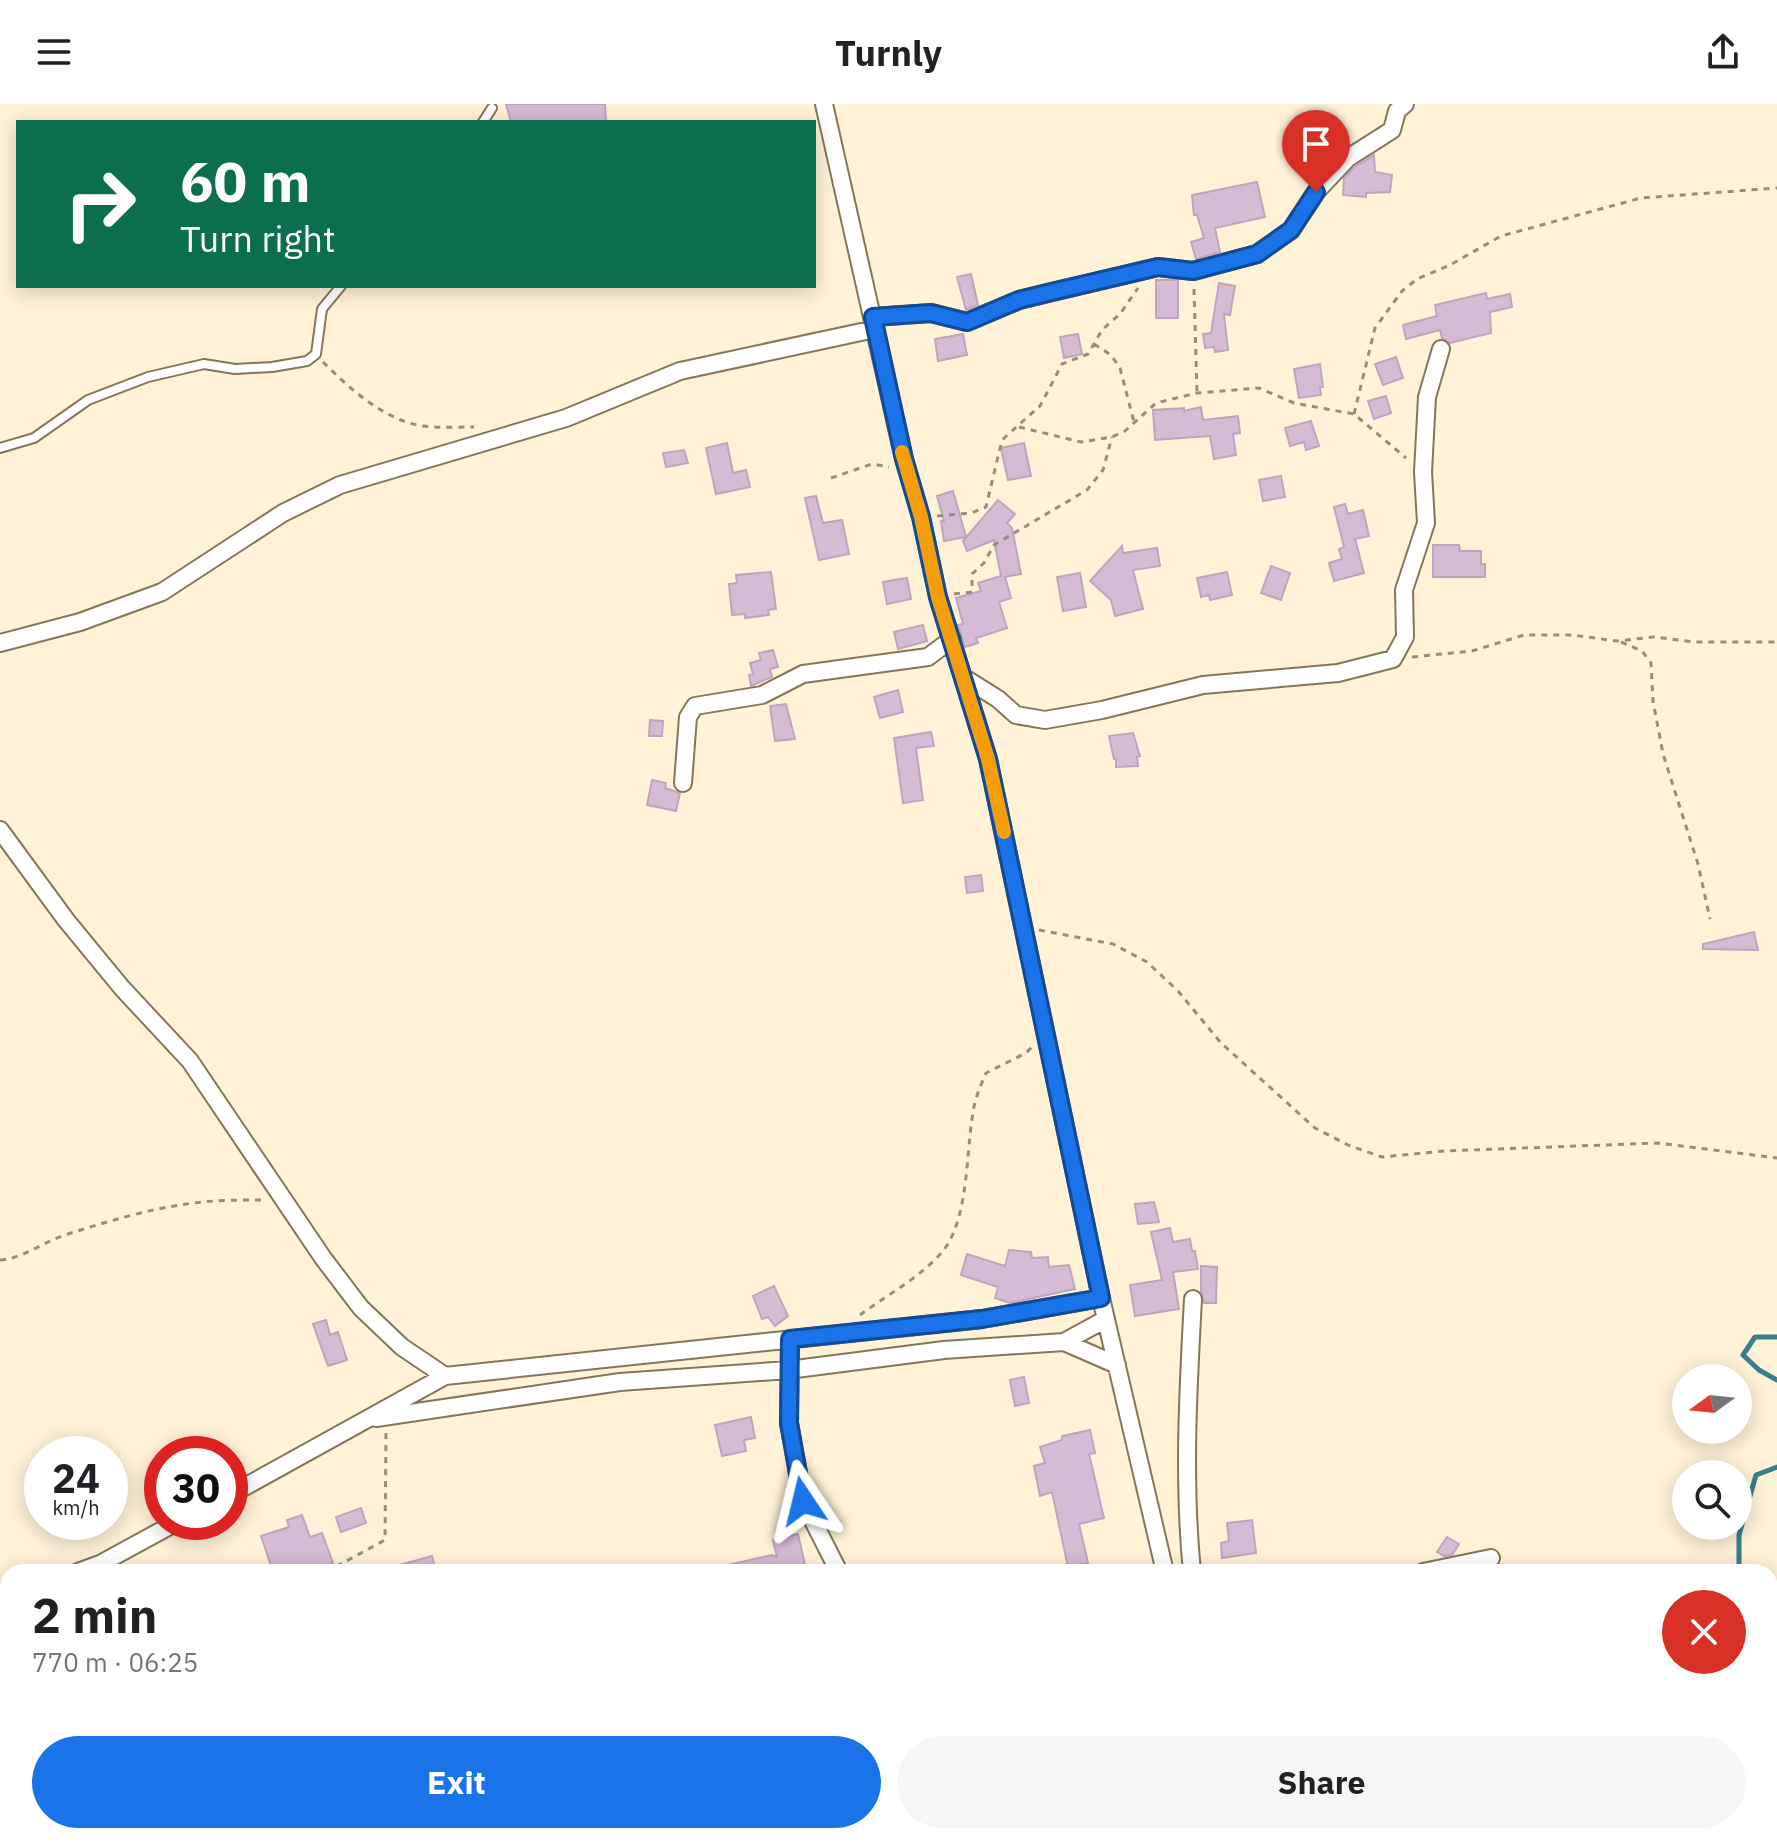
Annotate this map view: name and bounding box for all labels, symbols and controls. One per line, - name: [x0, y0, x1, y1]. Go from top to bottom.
- text: Turnly: [835, 29, 942, 76]
- icon: menu: [32, 30, 76, 74]
- icon: share: [1701, 30, 1745, 74]
- pin: [1282, 110, 1350, 192]
- icon: arrive: [1294, 122, 1338, 166]
- text: 60 m: [180, 145, 310, 217]
- icon: right: [48, 152, 152, 256]
- text: Turn right: [180, 215, 336, 262]
- north arrow: [1672, 1364, 1752, 1444]
- map controls: [1672, 1364, 1752, 1540]
- speed limit sign: 30: [144, 1436, 248, 1540]
- text: 24: [52, 1452, 100, 1504]
- position arrow: [761, 1459, 845, 1543]
- button: search: [1672, 1460, 1752, 1540]
- text: km/h: [52, 1494, 100, 1521]
- text: 2 min: [32, 1584, 157, 1646]
- button: close: [1662, 1590, 1746, 1674]
- text: 770 m · 06:25: [32, 1645, 198, 1679]
- button: Exit: [32, 1736, 881, 1828]
- button: Share: [897, 1736, 1746, 1828]

